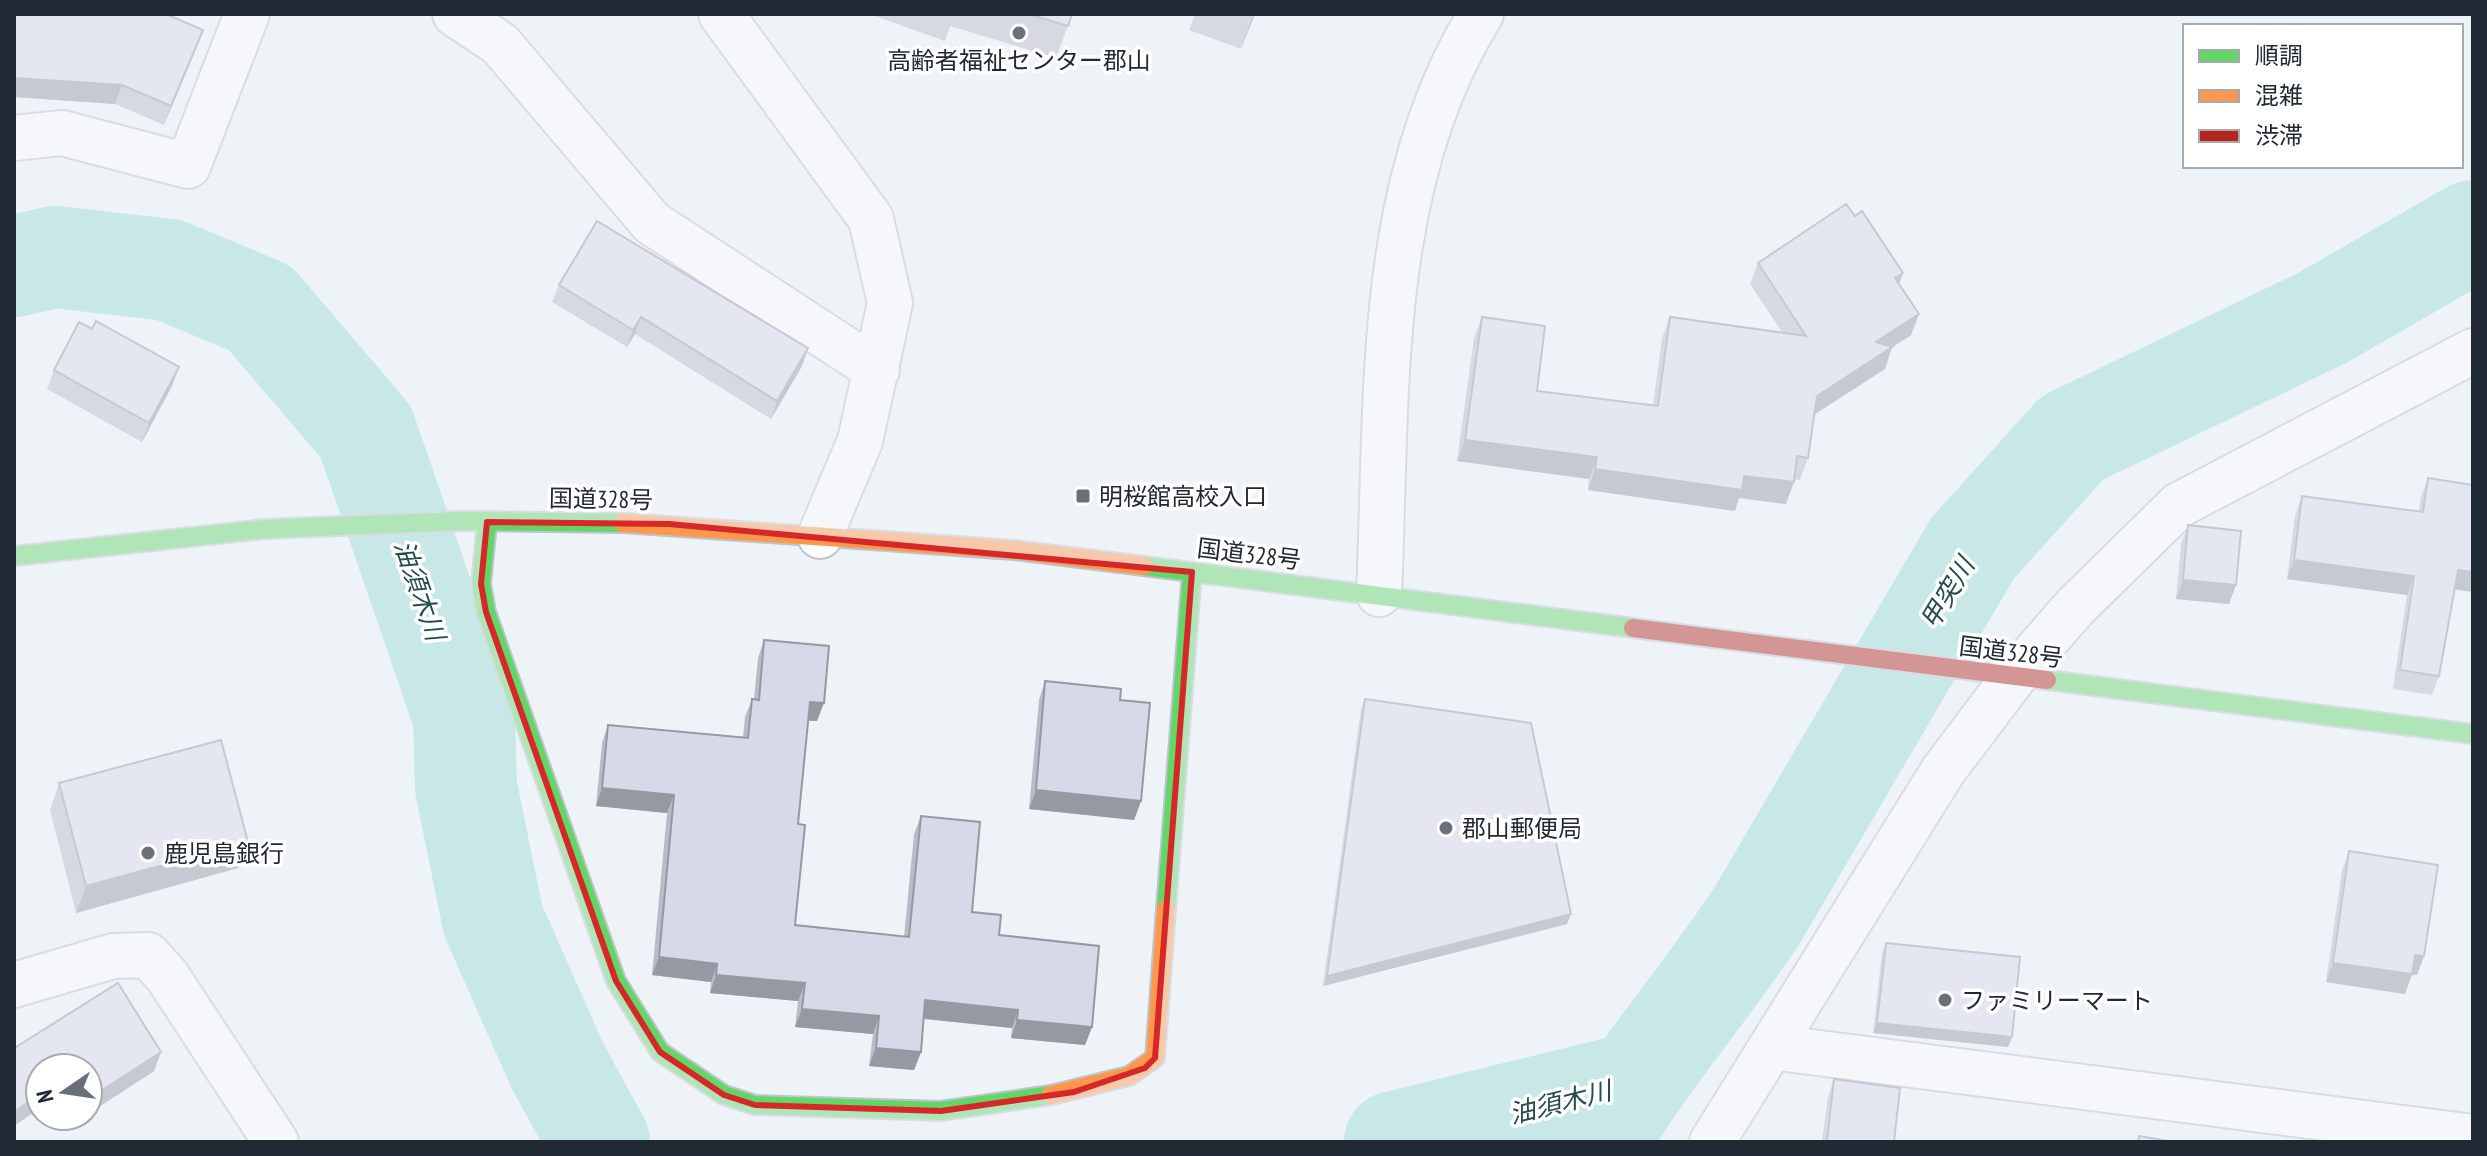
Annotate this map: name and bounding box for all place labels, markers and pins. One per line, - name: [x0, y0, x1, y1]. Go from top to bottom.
- marker: 高齢者福祉センター郡山: [1010, 24, 1028, 42]
- place label: 高齢者福祉センター郡山: [887, 45, 1151, 76]
- place label: 明桜館高校入口: [1099, 481, 1267, 512]
- marker: 明桜館高校入口: [1074, 487, 1092, 505]
- place label: 郡山郵便局: [1462, 813, 1582, 844]
- marker: 郡山郵便局: [1437, 819, 1455, 837]
- place label: 鹿児島銀行: [164, 838, 284, 869]
- marker: 鹿児島銀行: [139, 844, 157, 862]
- place label: ファミリーマート: [1961, 985, 2153, 1016]
- marker: ファミリーマート: [1936, 991, 1954, 1009]

